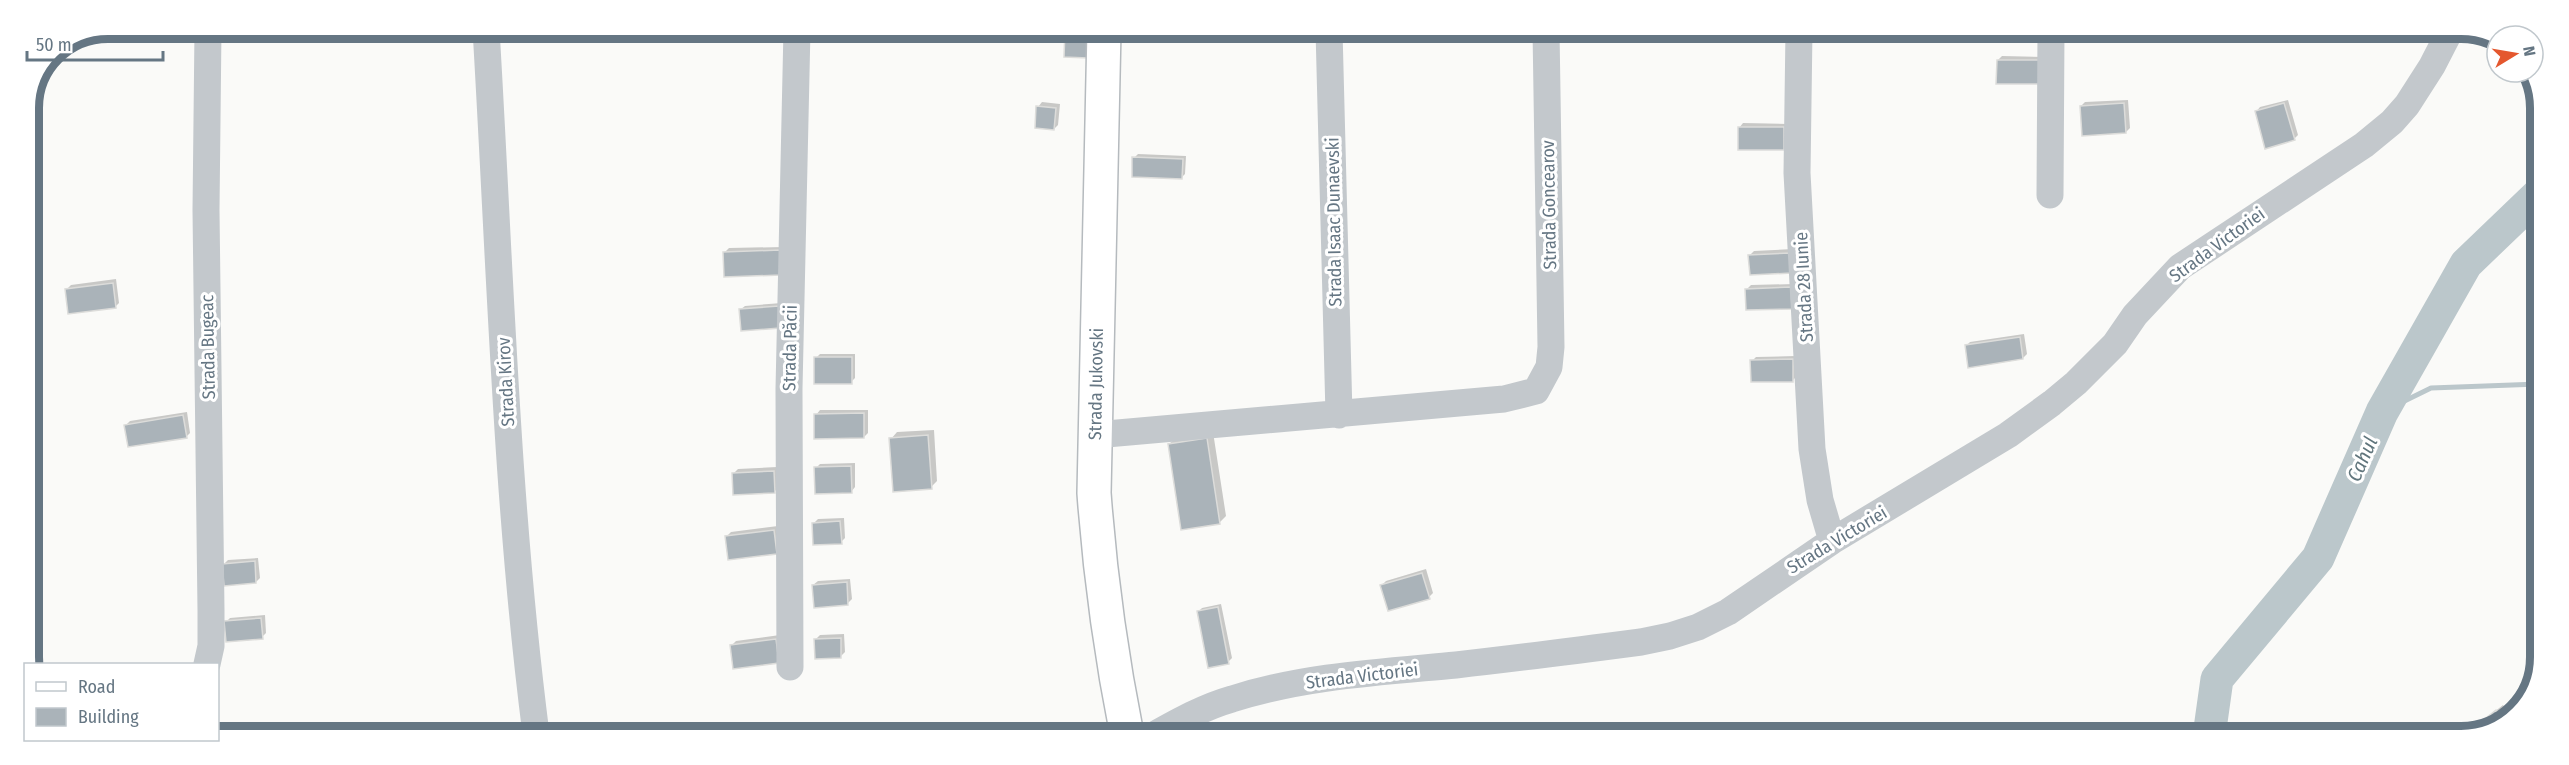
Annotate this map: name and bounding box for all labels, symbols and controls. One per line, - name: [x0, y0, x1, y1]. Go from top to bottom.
- scale bar: [27, 24, 164, 62]
- north arrow: [2485, 24, 2545, 84]
- text: 50 m: [36, 34, 72, 56]
- text: N: [2519, 45, 2539, 58]
- street label: Strada Isaac Dunaevski: [1322, 137, 1346, 307]
- street label: Strada Goncearov: [1537, 140, 1561, 270]
- street label: Strada Victoriei: [2165, 203, 2269, 287]
- street label: Strada 28 Iunie: [1790, 231, 1818, 343]
- street label: Strada Bugeac: [196, 294, 220, 400]
- street label: Strada Păcii: [778, 305, 802, 391]
- street label: Strada Jukovski: [1084, 328, 1108, 440]
- street label: Strada Kirov: [493, 337, 519, 427]
- water label: Cahul: [2342, 433, 2382, 485]
- street label: Strada Victoriei: [1783, 502, 1891, 578]
- street label: Strada Victoriei: [1305, 658, 1419, 694]
- legend: [24, 663, 219, 741]
- text: Road: [78, 676, 115, 698]
- text: Building: [78, 706, 139, 728]

